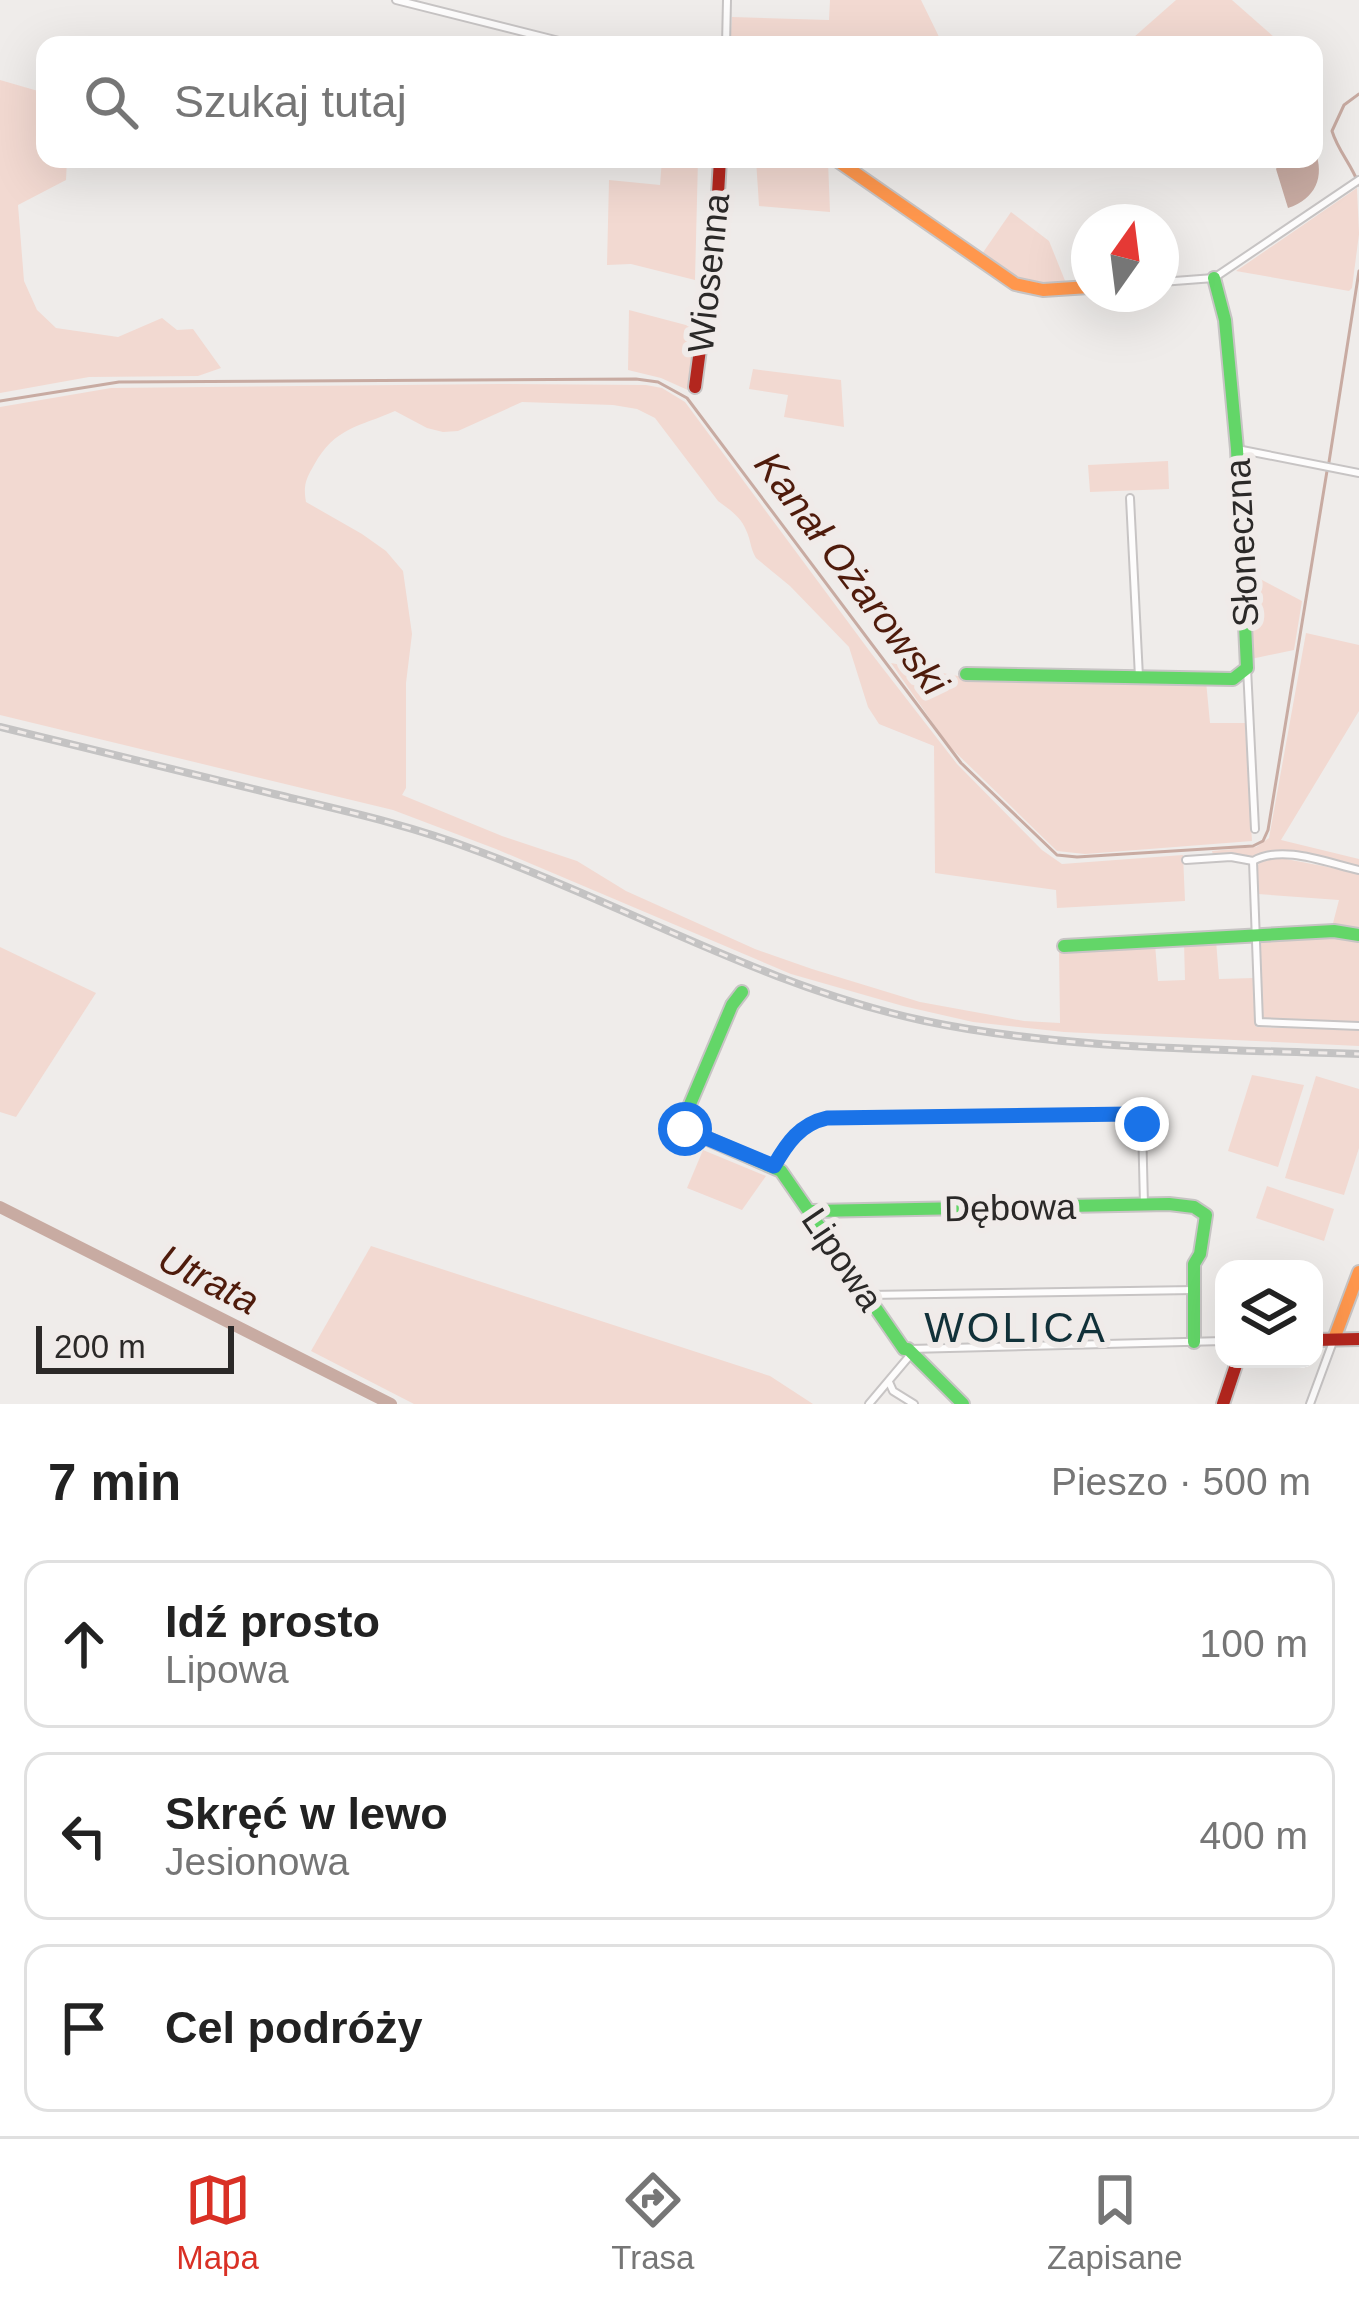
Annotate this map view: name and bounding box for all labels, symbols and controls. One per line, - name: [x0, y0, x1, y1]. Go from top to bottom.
- search box: [36, 36, 1323, 168]
- icon: search: [78, 69, 144, 135]
- text: Szukaj tutaj: [174, 76, 407, 127]
- street label: Wiosenna: [680, 190, 737, 355]
- north arrow: [1071, 204, 1179, 312]
- water label: Kanał Ożarowski: [746, 444, 958, 704]
- street label: Słoneczna: [1217, 457, 1266, 628]
- route end: [1115, 1097, 1169, 1151]
- route start: [658, 1102, 712, 1156]
- street label: Dębowa: [944, 1186, 1077, 1229]
- street label: Lipowa: [794, 1201, 892, 1319]
- water label: Utrata: [152, 1236, 266, 1323]
- map controls: [1215, 1260, 1323, 1368]
- button: layers: [1215, 1260, 1323, 1368]
- district label: WOLICA: [924, 1304, 1108, 1351]
- scale bar: [36, 1320, 234, 1373]
- text: 200 m: [54, 1328, 146, 1365]
- text: 7 min: [48, 1454, 181, 1511]
- text: Pieszo · 500 m: [1051, 1460, 1311, 1503]
- text: Idź prosto: [165, 1596, 380, 1647]
- icon: ahead: [51, 1611, 117, 1677]
- text: 100 m: [1200, 1622, 1308, 1665]
- text: Lipowa: [165, 1648, 289, 1691]
- text: Skręć w lewo: [165, 1788, 448, 1839]
- icon: left: [51, 1803, 117, 1869]
- text: 400 m: [1200, 1814, 1308, 1857]
- text: Jesionowa: [165, 1840, 349, 1883]
- icon: arrive: [51, 1995, 117, 2061]
- text: Cel podróży: [165, 2002, 423, 2053]
- tab: Mapa: [176, 2167, 259, 2277]
- tab: Trasa: [611, 2167, 694, 2277]
- tab: Zapisane: [1047, 2167, 1183, 2277]

